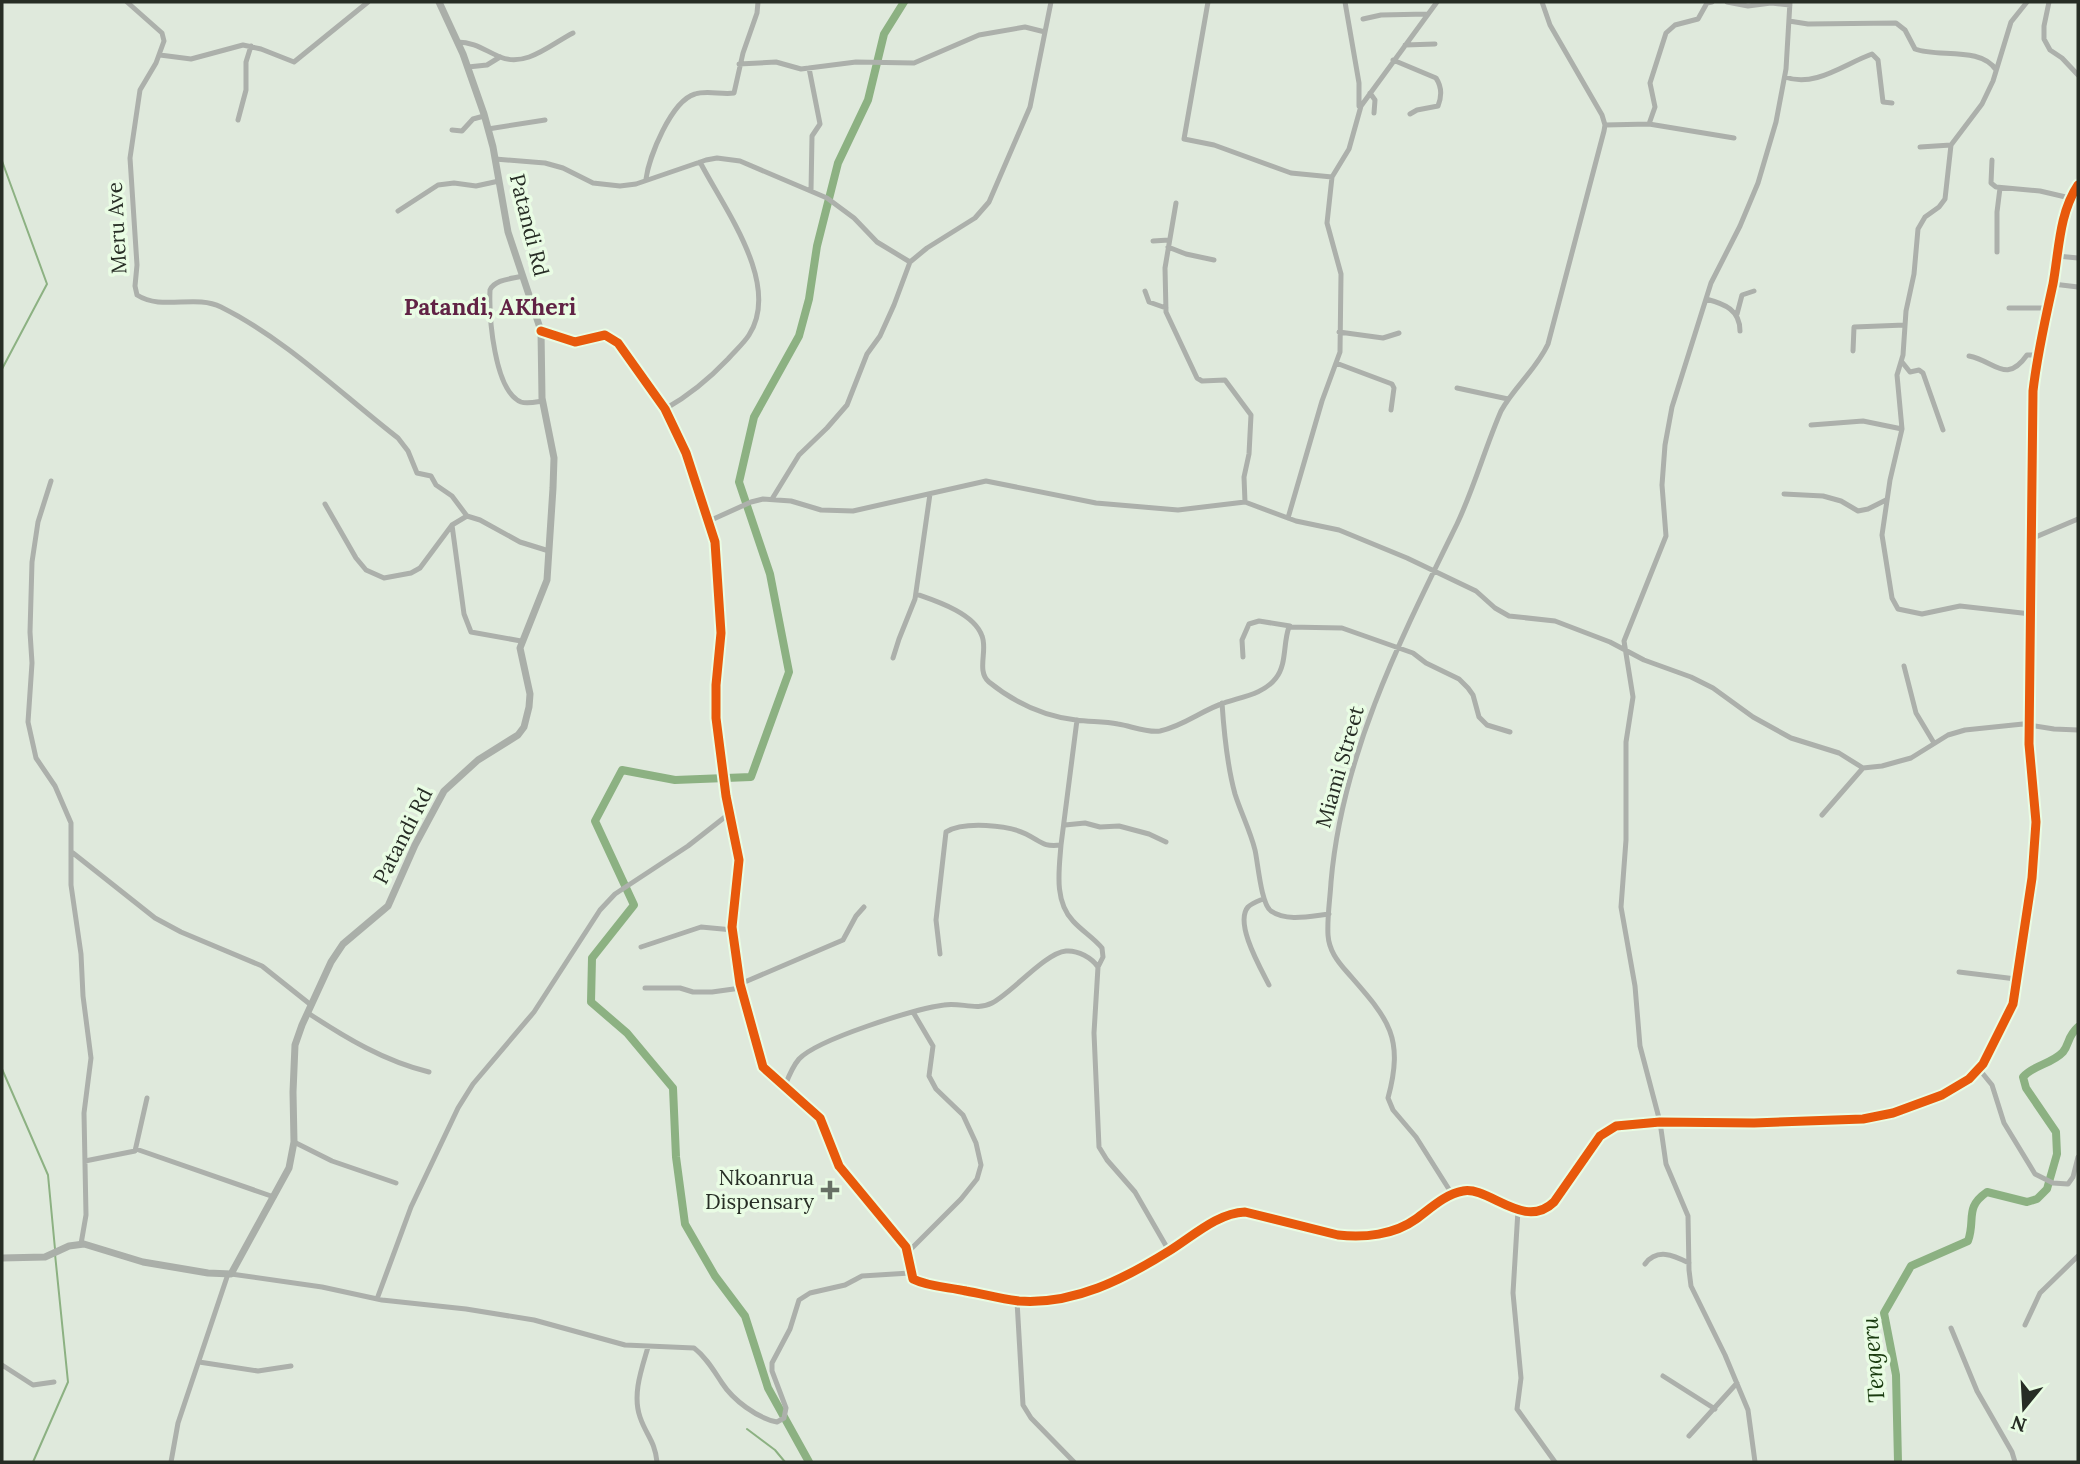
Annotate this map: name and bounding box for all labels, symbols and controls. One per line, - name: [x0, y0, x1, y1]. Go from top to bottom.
- street label: Patandi Rd: [504, 171, 555, 279]
- street label: Meru Ave: [101, 181, 132, 275]
- district label: Patandi, AKheri: [404, 292, 576, 321]
- street label: Miami Street: [1309, 702, 1370, 831]
- street label: Patandi Rd: [367, 783, 438, 888]
- place label: Nkoanrua Dispensary: [705, 1164, 814, 1215]
- marker: Nkoanrua Dispensary: [820, 1180, 840, 1200]
- water label: Tengeru: [1854, 1316, 1891, 1404]
- north arrow: [1989, 1373, 2059, 1443]
- text: N: [2008, 1410, 2029, 1438]

